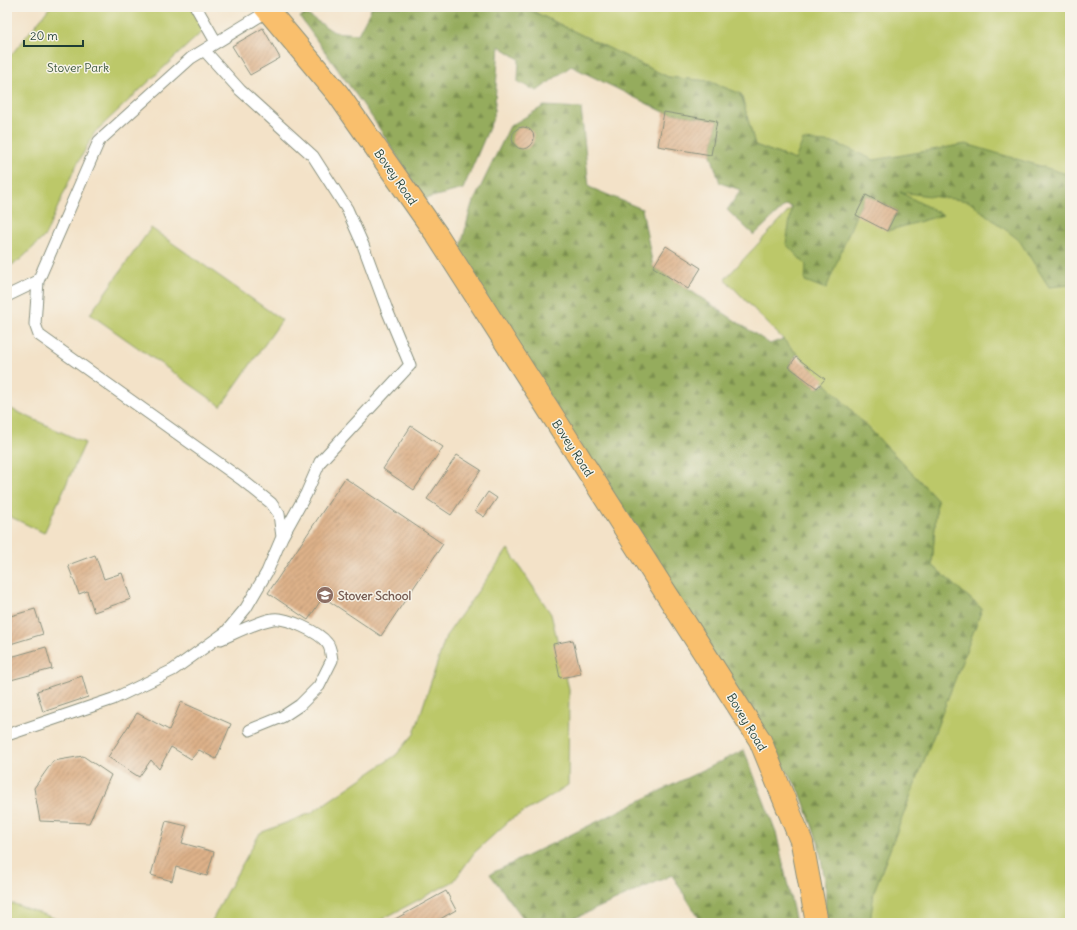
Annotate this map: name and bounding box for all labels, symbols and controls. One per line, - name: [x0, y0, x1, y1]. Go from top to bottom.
- scale bar: [24, 22, 83, 48]
- text: 20 m: [30, 28, 58, 43]
- park label: Stover Park: [47, 60, 109, 75]
- street label: Bovey Road: [371, 146, 421, 208]
- street label: Bovey Road: [549, 417, 597, 479]
- school or university icon: Stover School: [315, 585, 335, 605]
- place label: Stover School: [338, 588, 411, 603]
- street label: Bovey Road: [724, 690, 770, 754]

